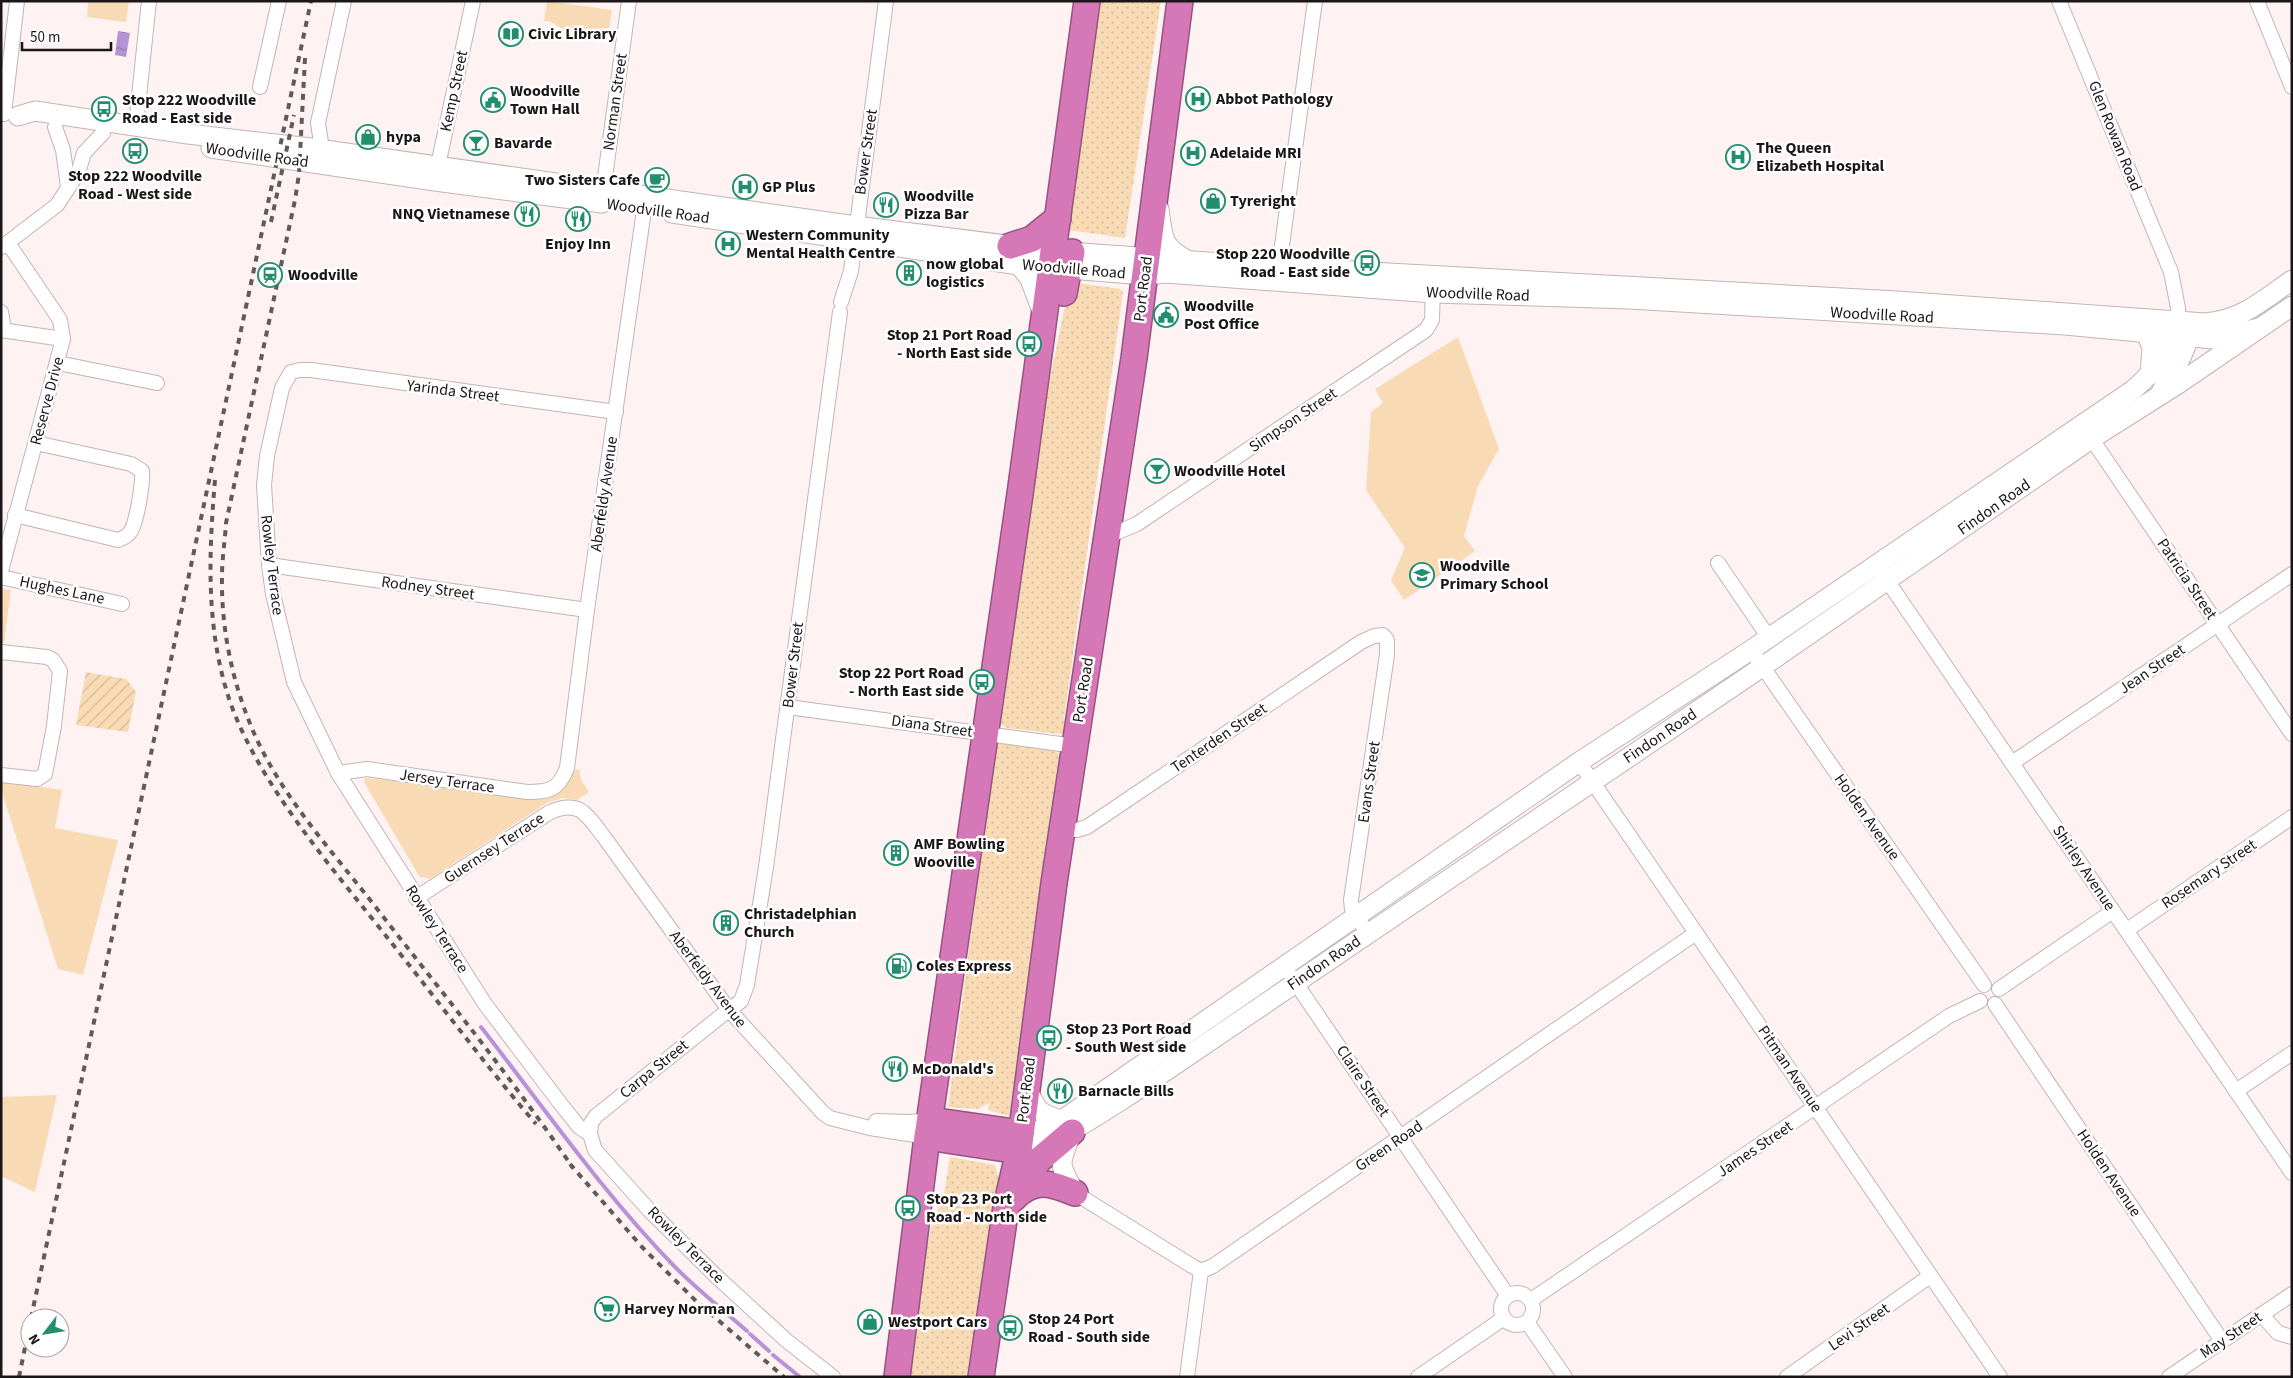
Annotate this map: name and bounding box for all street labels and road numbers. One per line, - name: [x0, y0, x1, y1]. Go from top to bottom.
- street label: Kemp Street: [435, 48, 473, 134]
- street label: Norman Street: [597, 51, 633, 152]
- street label: Glen Rowan Road: [2083, 78, 2147, 194]
- street label: Bower Street: [849, 107, 883, 196]
- street label: Woodville Road: [204, 137, 310, 173]
- street label: Woodville Road: [605, 193, 711, 229]
- street label: Woodville Road: [1021, 254, 1127, 284]
- street label: Port Road: [1128, 255, 1158, 323]
- street label: Woodville Road: [1426, 281, 1530, 307]
- street label: Woodville Road: [1830, 301, 1934, 329]
- street label: Reserve Drive: [25, 354, 69, 448]
- street label: Yarinda Street: [404, 374, 501, 408]
- street label: Simpson Street: [1245, 382, 1342, 458]
- street label: Aberfeldy Avenue: [585, 435, 623, 553]
- street label: Findon Road: [1953, 474, 2035, 540]
- street label: Rowley Terrace: [255, 514, 289, 617]
- street label: Patricia Street: [2152, 534, 2223, 624]
- street label: Hughes Lane: [18, 570, 107, 610]
- street label: Rodney Street: [380, 571, 477, 606]
- street label: Bower Street: [777, 620, 809, 709]
- street label: Jean Street: [2115, 638, 2190, 699]
- street label: Port Road: [1067, 656, 1099, 724]
- street label: Tenterden Street: [1167, 697, 1272, 778]
- street label: Findon Road: [1619, 703, 1701, 769]
- street label: Diana Street: [890, 709, 975, 743]
- street label: Evans Street: [1352, 739, 1386, 824]
- street label: Jersey Terrace: [398, 763, 496, 799]
- street label: Holden Avenue: [1829, 769, 1905, 865]
- street label: Guernsey Terrace: [440, 807, 548, 889]
- street label: Shirley Avenue: [2047, 821, 2121, 915]
- street label: Rosemary Street: [2157, 834, 2261, 914]
- street label: Rowley Terrace: [400, 881, 474, 977]
- street label: Aberfeldy Avenue: [664, 926, 752, 1032]
- street label: Findon Road: [1283, 930, 1365, 996]
- street label: Pitman Avenue: [1753, 1021, 1827, 1117]
- street label: Carpa Street: [615, 1034, 694, 1104]
- street label: Claire Street: [1331, 1041, 1395, 1122]
- street label: Port Road: [1011, 1056, 1041, 1124]
- street label: Green Road: [1351, 1115, 1427, 1177]
- street label: James Street: [1713, 1115, 1798, 1182]
- street label: Holden Avenue: [2072, 1125, 2146, 1221]
- street label: Rowley Terrace: [643, 1202, 730, 1289]
- street label: Levi Street: [1824, 1297, 1895, 1356]
- street label: May Street: [2196, 1306, 2267, 1364]

